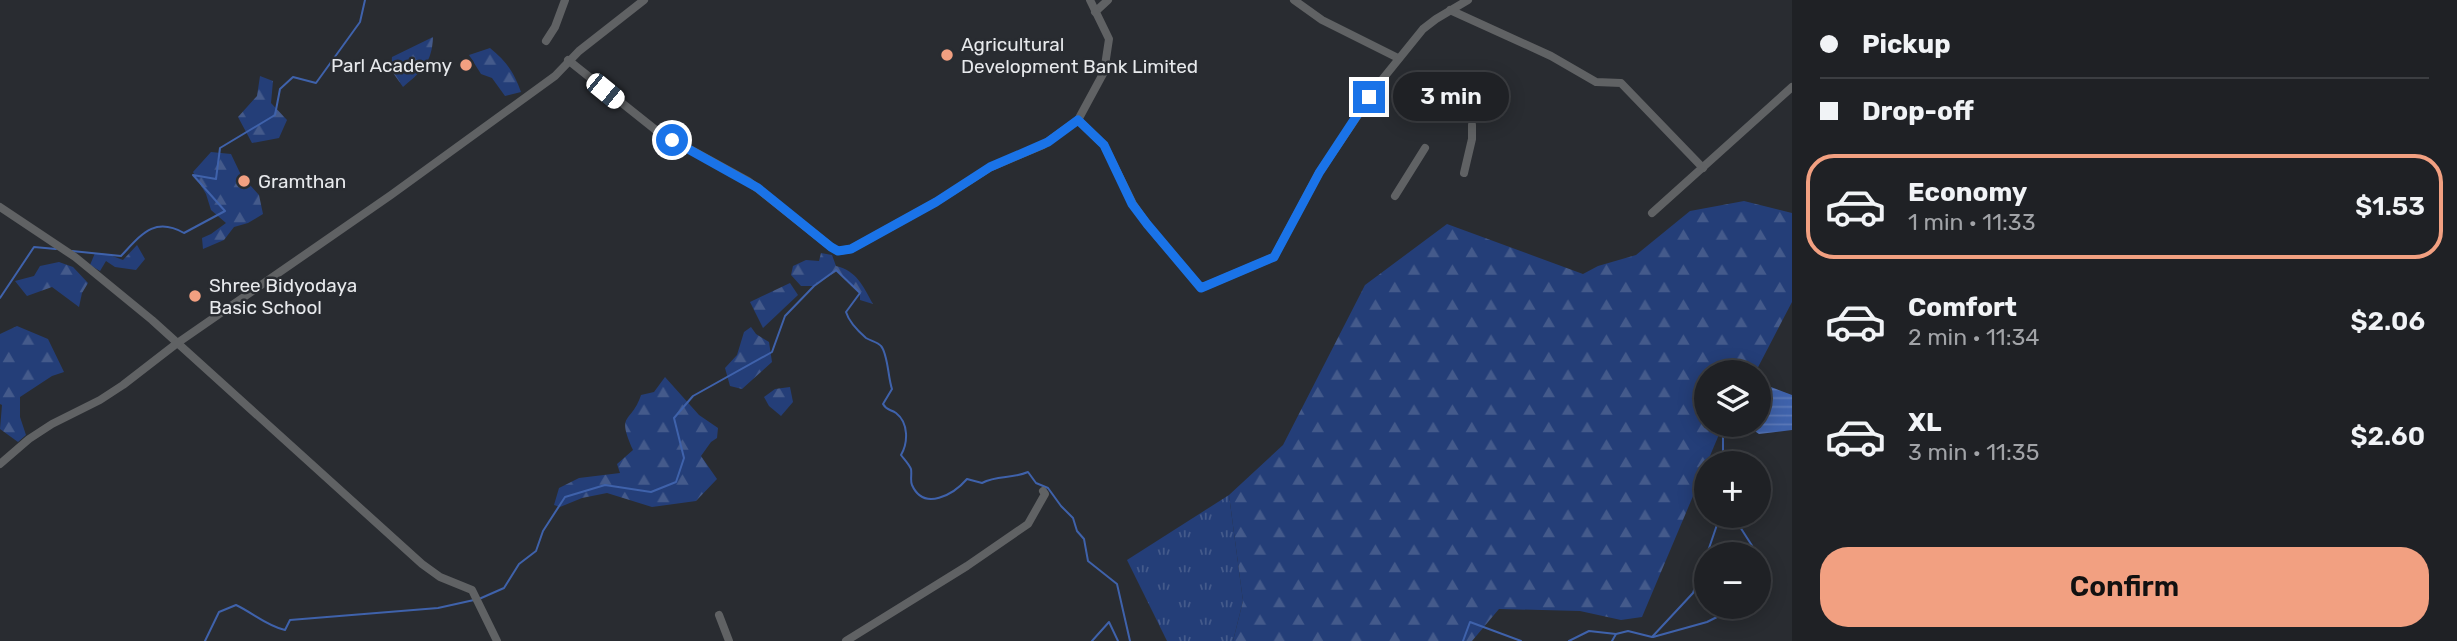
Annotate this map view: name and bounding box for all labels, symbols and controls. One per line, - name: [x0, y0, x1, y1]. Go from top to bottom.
- text: Pickup: [1862, 29, 1951, 60]
- place label: Agricultural Development Bank Limited: [961, 33, 1198, 78]
- marker: Agricultural Development Bank Limited: [939, 47, 955, 63]
- place label: Parl Academy: [331, 54, 452, 77]
- marker: Parl Academy: [458, 57, 474, 73]
- car: [583, 70, 628, 112]
- callout: 3 min: [1394, 72, 1509, 122]
- route end: [1353, 81, 1385, 113]
- text: 3 min: [1420, 82, 1482, 110]
- text: Drop-off: [1862, 96, 1974, 127]
- route start: [656, 124, 688, 156]
- place label: Gramthan: [258, 170, 346, 193]
- marker: Gramthan: [236, 173, 252, 189]
- icon: car: [1824, 175, 1887, 238]
- text: Economy: [1908, 177, 2027, 208]
- text: $1.53: [2355, 191, 2425, 222]
- text: 1 min · 11:33: [1908, 208, 2036, 236]
- place label: Shree Bidyodaya Basic School: [209, 274, 357, 319]
- marker: Shree Bidyodaya Basic School: [187, 288, 203, 304]
- icon: car: [1824, 290, 1887, 353]
- text: Comfort: [1908, 292, 2017, 323]
- text: $2.06: [2351, 306, 2425, 337]
- text: 2 min · 11:34: [1908, 323, 2040, 351]
- map controls: [1694, 360, 1771, 619]
- button: layers: [1694, 360, 1771, 437]
- icon: car: [1824, 405, 1887, 468]
- text: XL: [1908, 407, 1941, 438]
- text: $2.60: [2351, 421, 2425, 452]
- text: 3 min · 11:35: [1908, 438, 2039, 466]
- button: +: [1694, 451, 1771, 528]
- button: −: [1694, 542, 1771, 619]
- button: Confirm: [1820, 547, 2429, 627]

